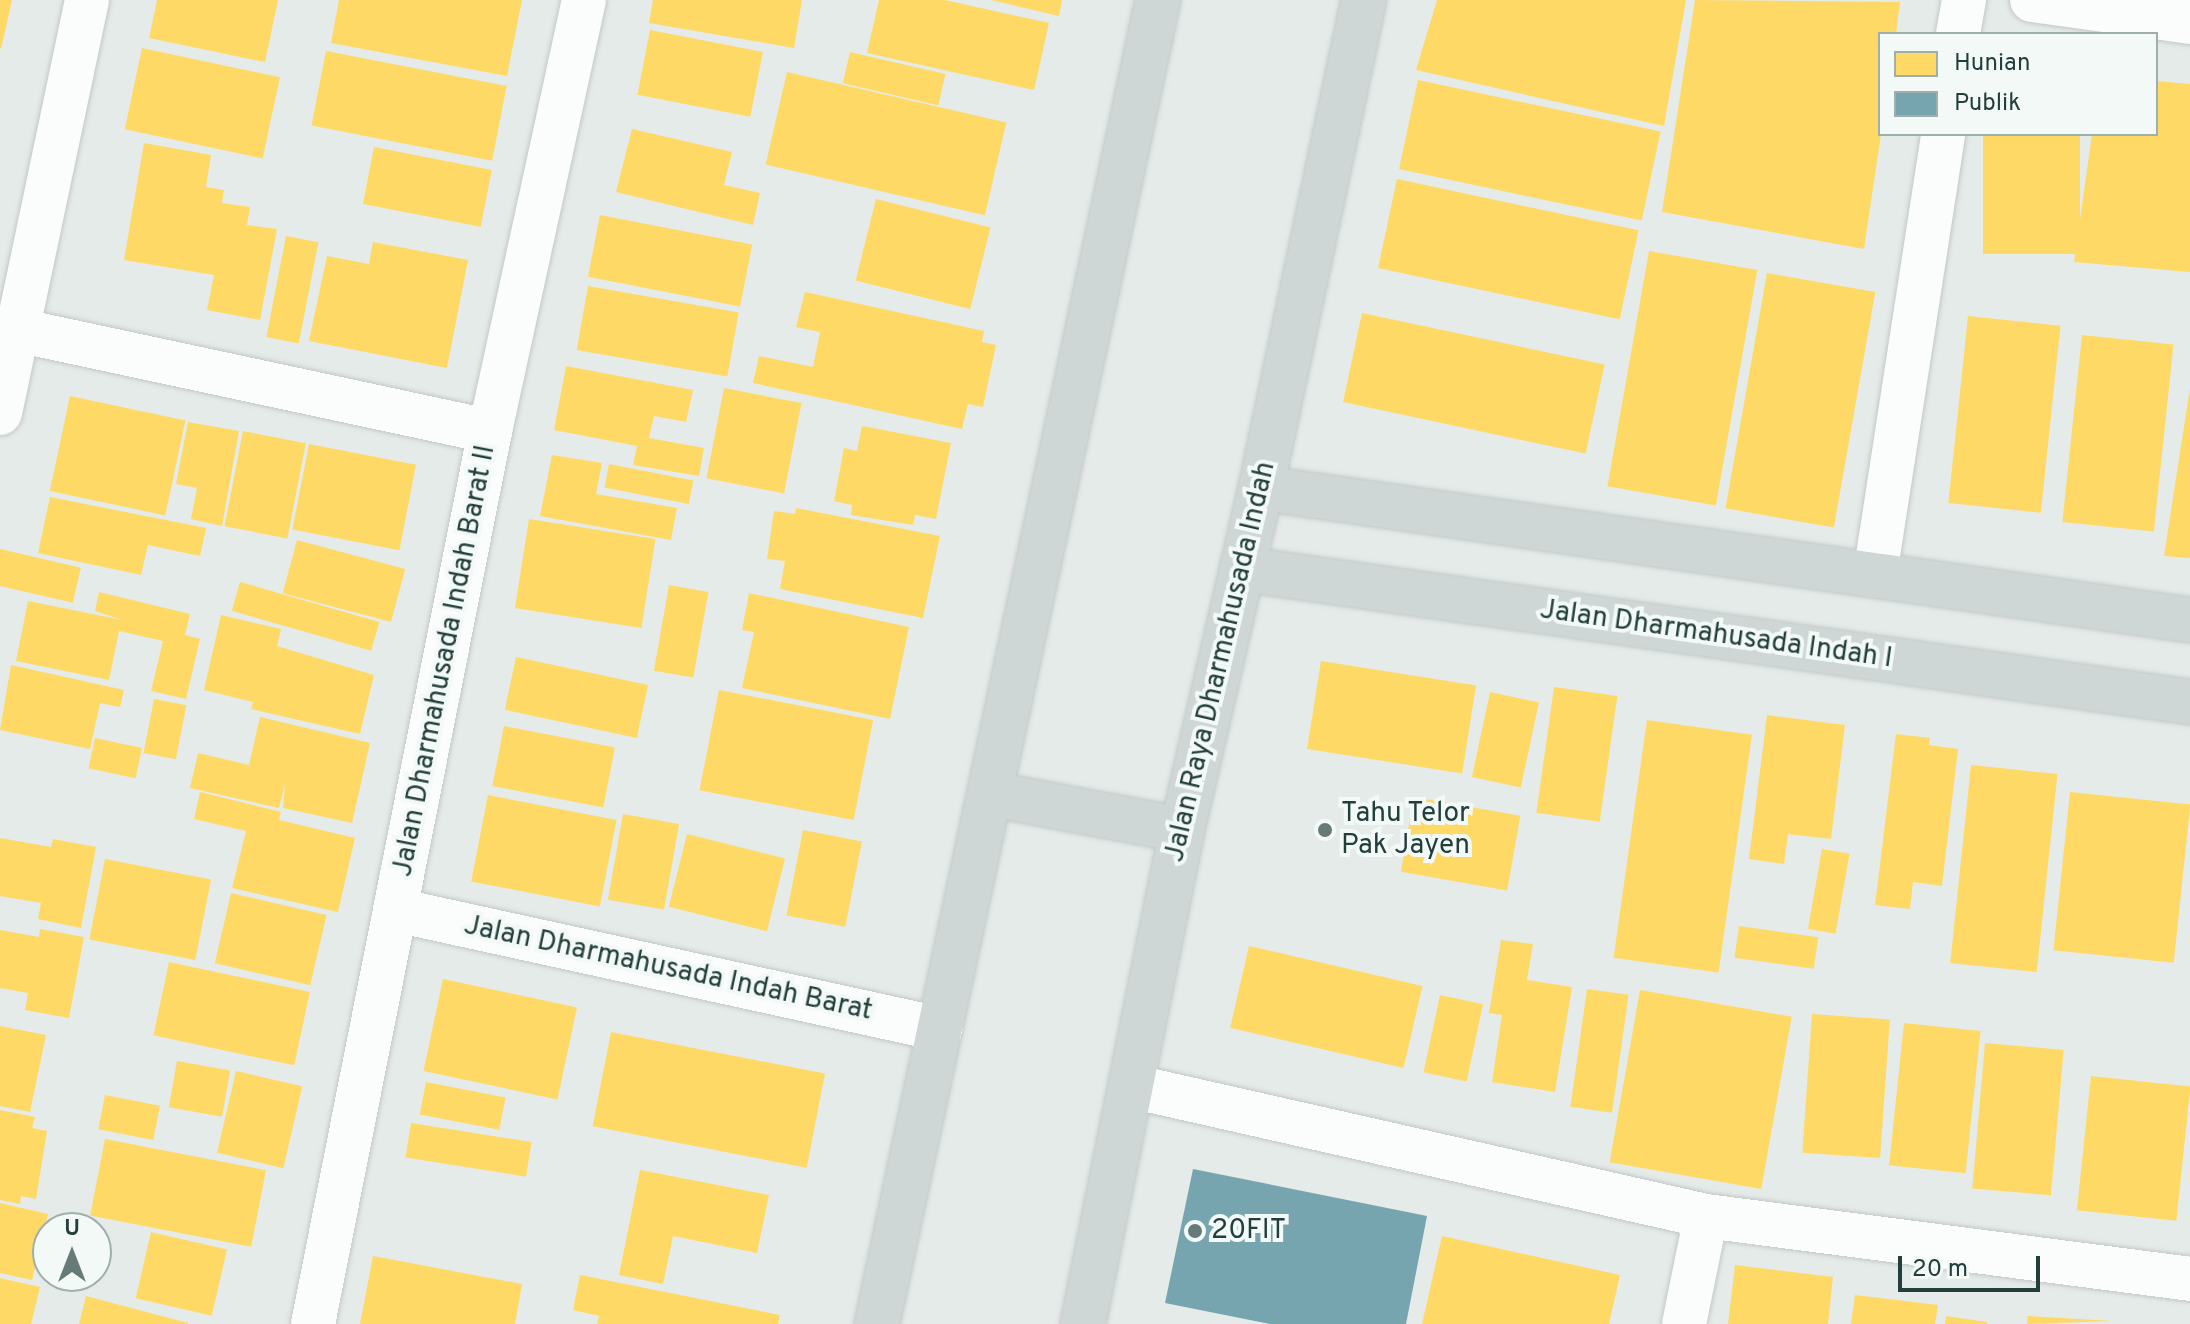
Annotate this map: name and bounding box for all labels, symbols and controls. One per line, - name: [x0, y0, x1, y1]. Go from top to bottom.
- legend: [1878, 32, 2158, 136]
- text: Hunian: [1954, 49, 2031, 79]
- text: Publik: [1954, 89, 2021, 119]
- street label: Jalan Dharmahusada Indah Barat II: [387, 442, 503, 880]
- street label: Jalan Raya Dharmahusada Indah: [1159, 459, 1283, 865]
- street label: Jalan Dharmahusada Indah I: [1538, 594, 1894, 676]
- place label: Tahu Telor Pak Jayen: [1341, 797, 1471, 863]
- marker: Tahu Telor Pak Jayen: [1316, 821, 1334, 839]
- street label: Jalan Dharmahusada Indah Barat: [461, 909, 875, 1029]
- north arrow: [32, 1212, 112, 1292]
- place label: 20FIT: [1211, 1214, 1286, 1248]
- text: U: [64, 1216, 80, 1243]
- marker: 20FIT: [1186, 1222, 1204, 1240]
- scale bar: [1902, 1240, 2044, 1290]
- text: 20 m: [1912, 1255, 1968, 1285]

